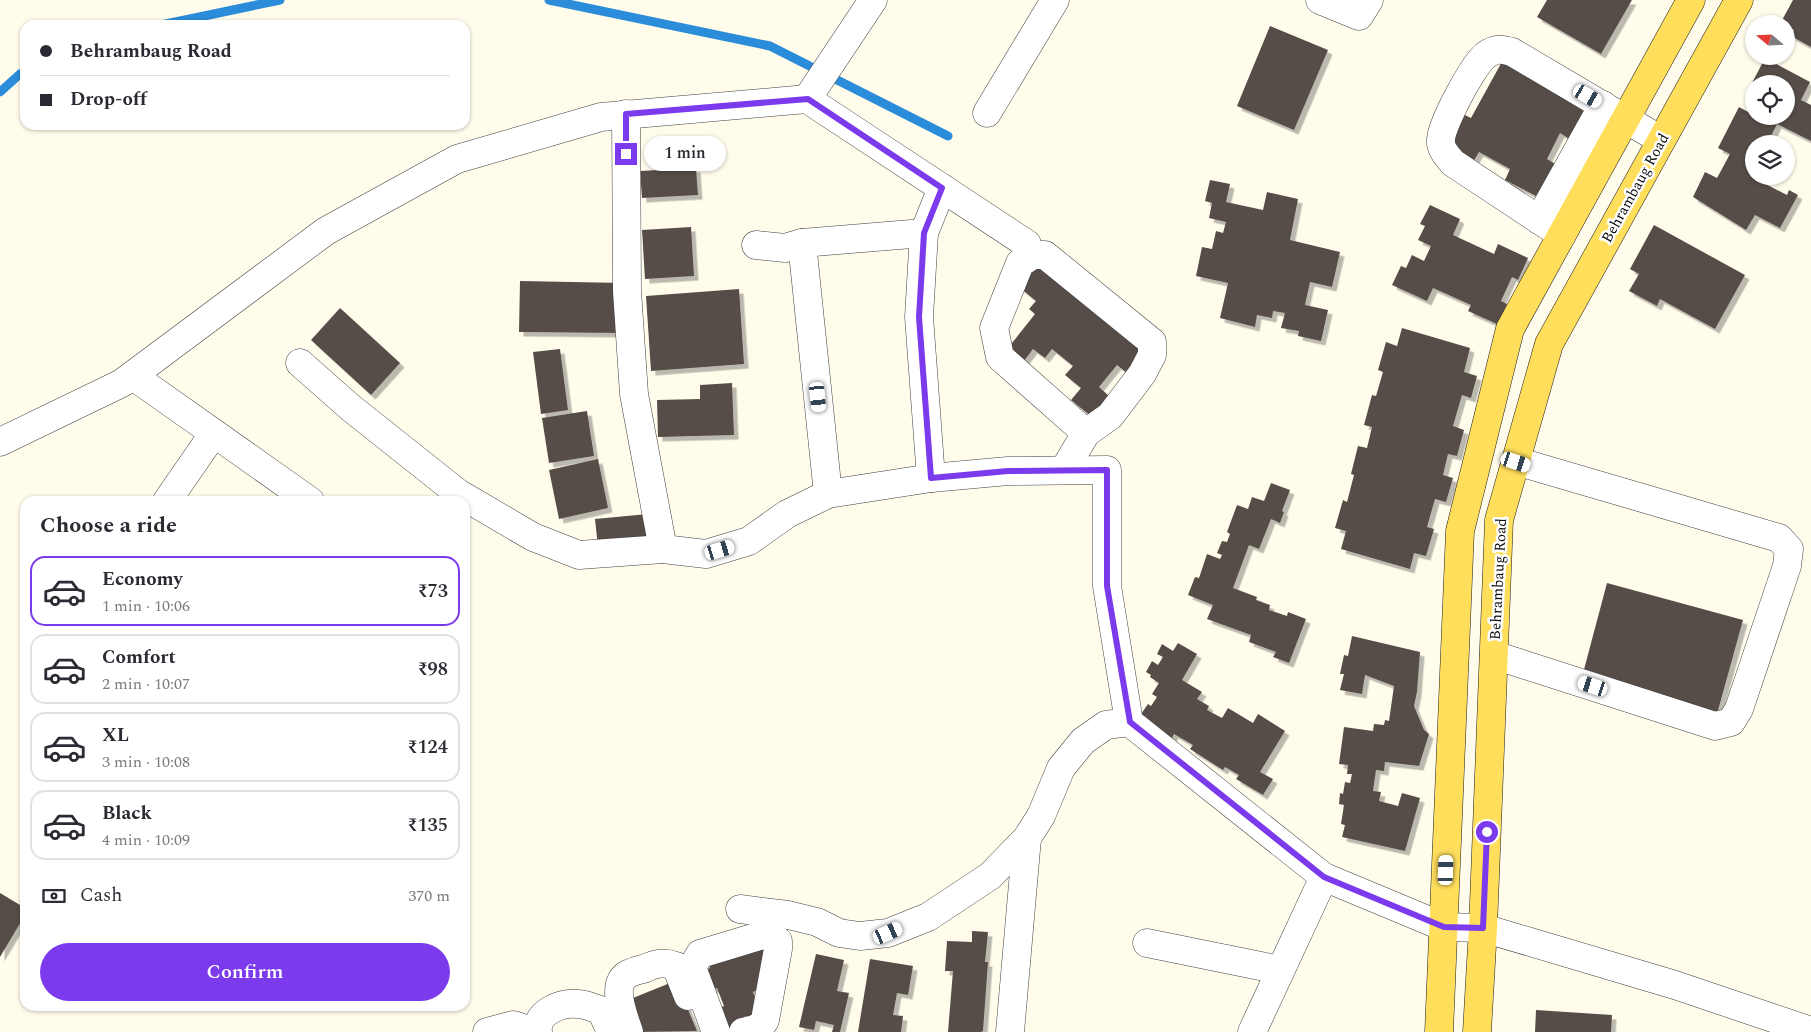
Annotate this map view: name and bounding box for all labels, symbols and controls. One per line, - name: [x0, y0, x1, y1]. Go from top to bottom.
- north arrow: [1745, 15, 1795, 65]
- map controls: [1745, 15, 1795, 185]
- text: Behrambaug Road: [70, 37, 232, 66]
- button: locate: [1745, 75, 1795, 125]
- car: [1571, 82, 1604, 110]
- text: Drop-off: [70, 85, 147, 114]
- street label: Behrambaug Road: [1596, 129, 1675, 247]
- button: layers: [1745, 135, 1795, 185]
- callout: 1 min: [644, 136, 726, 172]
- text: 1 min: [664, 141, 706, 165]
- route end: [615, 143, 637, 165]
- car: [808, 381, 827, 413]
- car: [1499, 450, 1532, 474]
- text: Choose a ride: [40, 509, 177, 542]
- street label: Behrambaug Road: [1484, 517, 1513, 641]
- car: [703, 538, 736, 562]
- text: Economy: [102, 565, 183, 594]
- icon: car: [42, 569, 87, 614]
- text: ₹73: [417, 577, 448, 606]
- text: 1 min · 10:06: [102, 594, 190, 618]
- text: Comfort: [102, 643, 176, 672]
- icon: car: [42, 647, 87, 692]
- text: ₹98: [417, 655, 448, 684]
- text: 2 min · 10:07: [102, 672, 190, 696]
- car: [1576, 674, 1609, 698]
- text: XL: [102, 721, 129, 750]
- icon: car: [42, 725, 87, 770]
- text: ₹124: [407, 733, 448, 762]
- text: 3 min · 10:08: [102, 750, 190, 774]
- text: Black: [102, 799, 152, 828]
- icon: car: [42, 803, 87, 848]
- text: ₹135: [407, 811, 448, 840]
- route start: [1476, 821, 1498, 843]
- text: 4 min · 10:09: [102, 828, 190, 852]
- car: [1437, 855, 1454, 885]
- text: Cash: [80, 881, 122, 910]
- icon: cash: [40, 882, 68, 910]
- text: 370 m: [408, 884, 450, 908]
- car: [871, 920, 904, 946]
- button: Confirm: [40, 943, 450, 1001]

